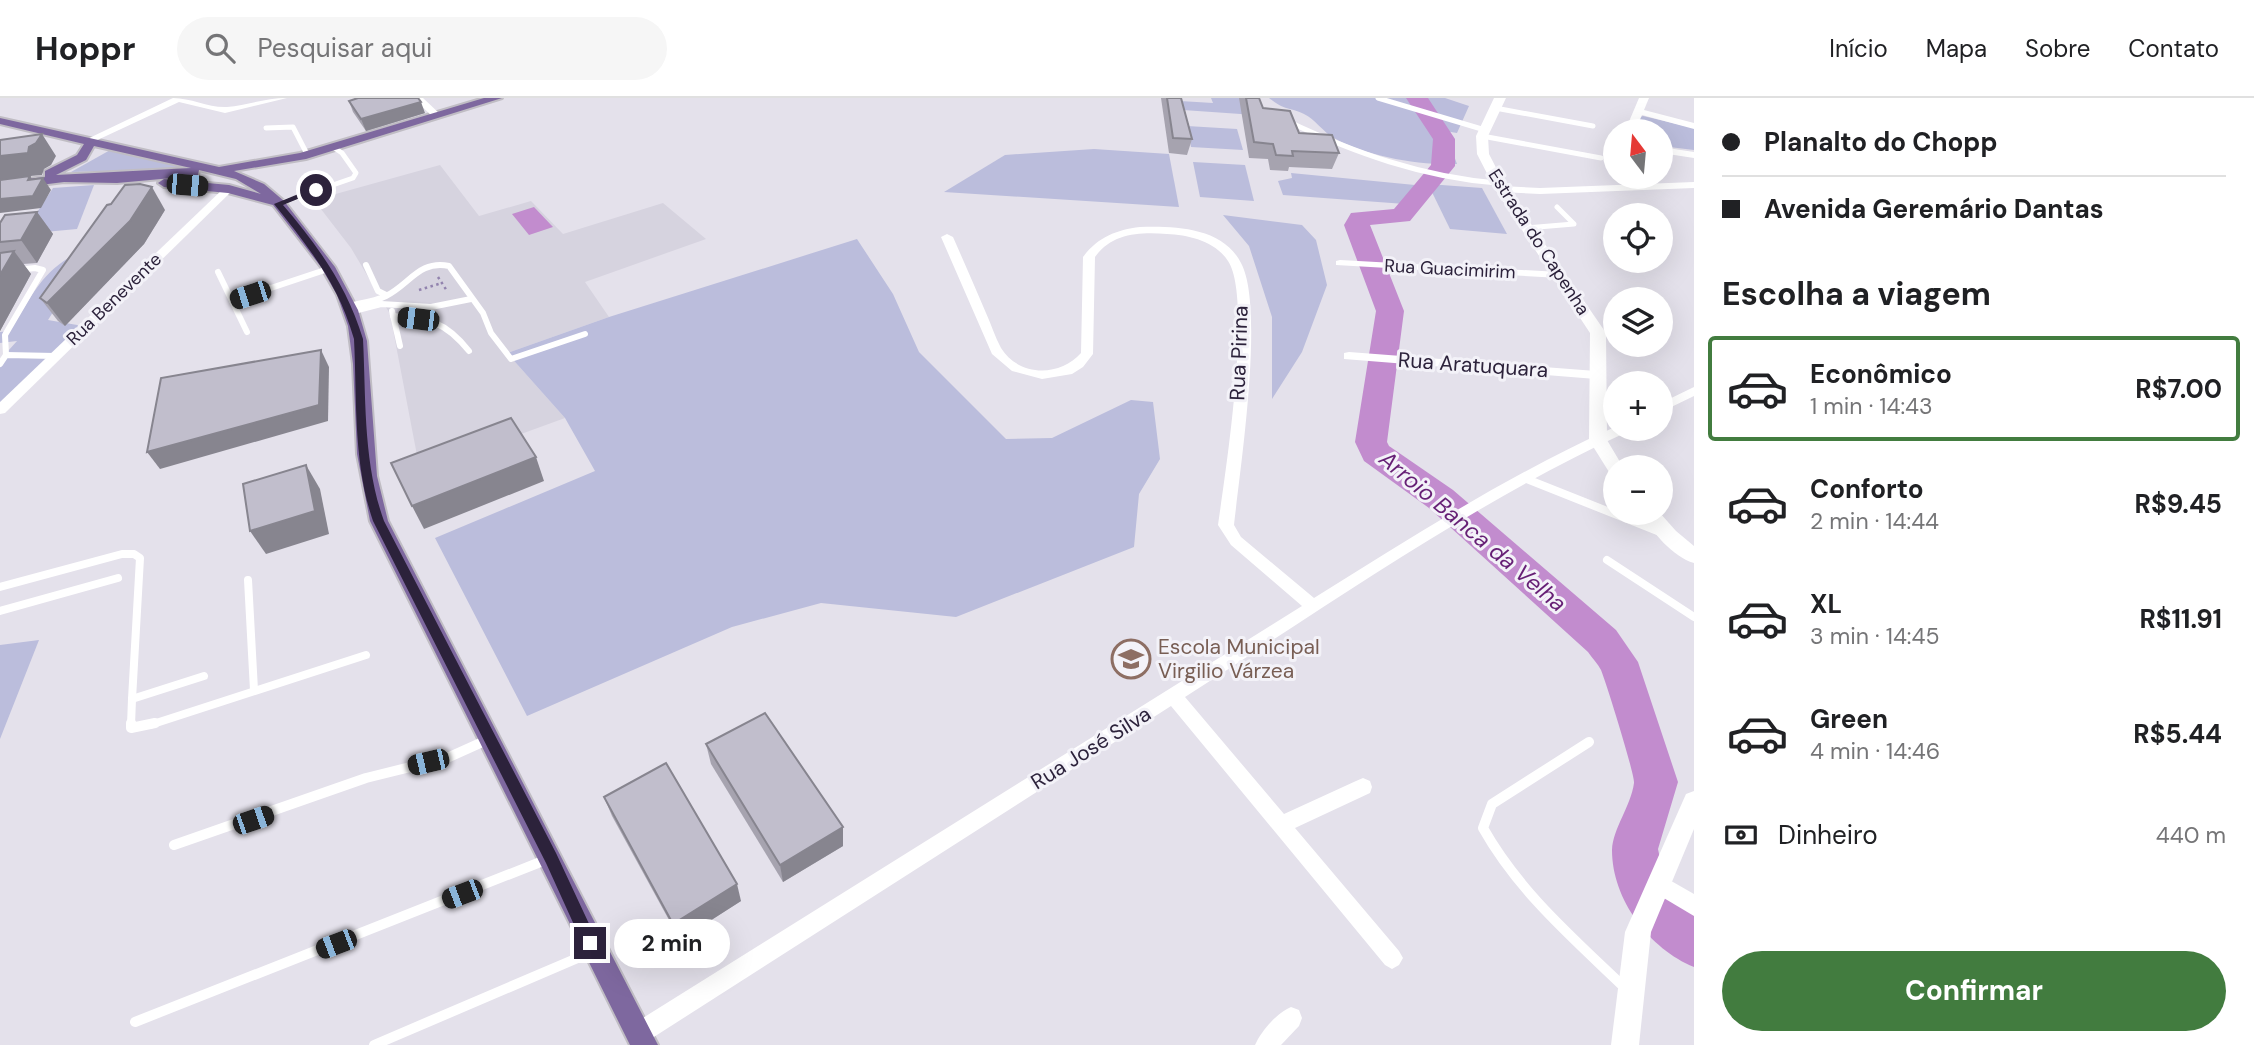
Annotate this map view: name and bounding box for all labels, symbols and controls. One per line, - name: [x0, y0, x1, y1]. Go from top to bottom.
- search box: [177, 17, 667, 80]
- text: Hoppr: [35, 27, 135, 70]
- icon: search: [201, 29, 239, 67]
- text: Pesquisar aqui: [257, 31, 432, 65]
- text: Início: [1829, 33, 1888, 64]
- text: Mapa: [1926, 33, 1987, 64]
- text: Sobre: [2025, 33, 2090, 64]
- text: Contato: [2128, 33, 2219, 64]
- north arrow: [1603, 119, 1673, 189]
- map controls: [1603, 119, 1673, 525]
- text: Planalto do Chopp: [1764, 125, 1997, 159]
- street label: Estrada do Capenha: [1483, 164, 1595, 320]
- car: [166, 173, 209, 197]
- route start: [300, 174, 332, 206]
- text: Avenida Geremário Dantas: [1764, 192, 2104, 226]
- button: locate: [1603, 203, 1673, 273]
- street label: Rua Benevente: [61, 247, 167, 351]
- street label: Rua Guacimirim: [1384, 254, 1516, 284]
- text: Escolha a viagem: [1722, 273, 1991, 315]
- car: [227, 279, 274, 311]
- button: layers: [1603, 287, 1673, 357]
- street label: Rua Pirina: [1223, 305, 1255, 401]
- car: [396, 306, 441, 332]
- street label: Rua Aratuquara: [1397, 346, 1549, 384]
- icon: car: [1726, 357, 1789, 420]
- text: Econômico: [1810, 357, 1952, 391]
- button: +: [1603, 371, 1673, 441]
- text: R$7.00: [2135, 372, 2222, 406]
- text: 1 min · 14:43: [1810, 391, 1933, 421]
- water label: Arroio Banca da Velha: [1372, 443, 1573, 618]
- button: −: [1603, 455, 1673, 525]
- icon: car: [1726, 472, 1789, 535]
- text: Conforto: [1810, 472, 1924, 506]
- text: R$9.45: [2135, 487, 2222, 521]
- text: 2 min · 14:44: [1810, 506, 1939, 536]
- icon: car: [1726, 587, 1789, 650]
- text: XL: [1810, 587, 1842, 621]
- text: R$11.91: [2139, 602, 2222, 636]
- text: 3 min · 14:45: [1810, 621, 1940, 651]
- place label: Escola Municipal Virgilio Várzea: [1158, 633, 1320, 685]
- school or university icon: Escola Municipal Virgilio Várzea: [1110, 638, 1152, 680]
- street label: Rua José Silva: [1026, 700, 1156, 796]
- icon: car: [1726, 702, 1789, 765]
- text: Green: [1810, 702, 1888, 736]
- text: R$5.44: [2133, 717, 2222, 751]
- text: 4 min · 14:46: [1810, 736, 1940, 766]
- car: [406, 747, 451, 777]
- car: [230, 803, 277, 837]
- icon: cash: [1722, 816, 1760, 854]
- text: Dinheiro: [1778, 818, 1878, 852]
- text: 440 m: [2156, 820, 2226, 850]
- car: [439, 877, 486, 911]
- callout: 2 min: [614, 918, 730, 968]
- car: [313, 927, 360, 961]
- route end: [574, 927, 606, 959]
- text: 2 min: [642, 928, 702, 958]
- button: Confirmar: [1722, 951, 2226, 1031]

